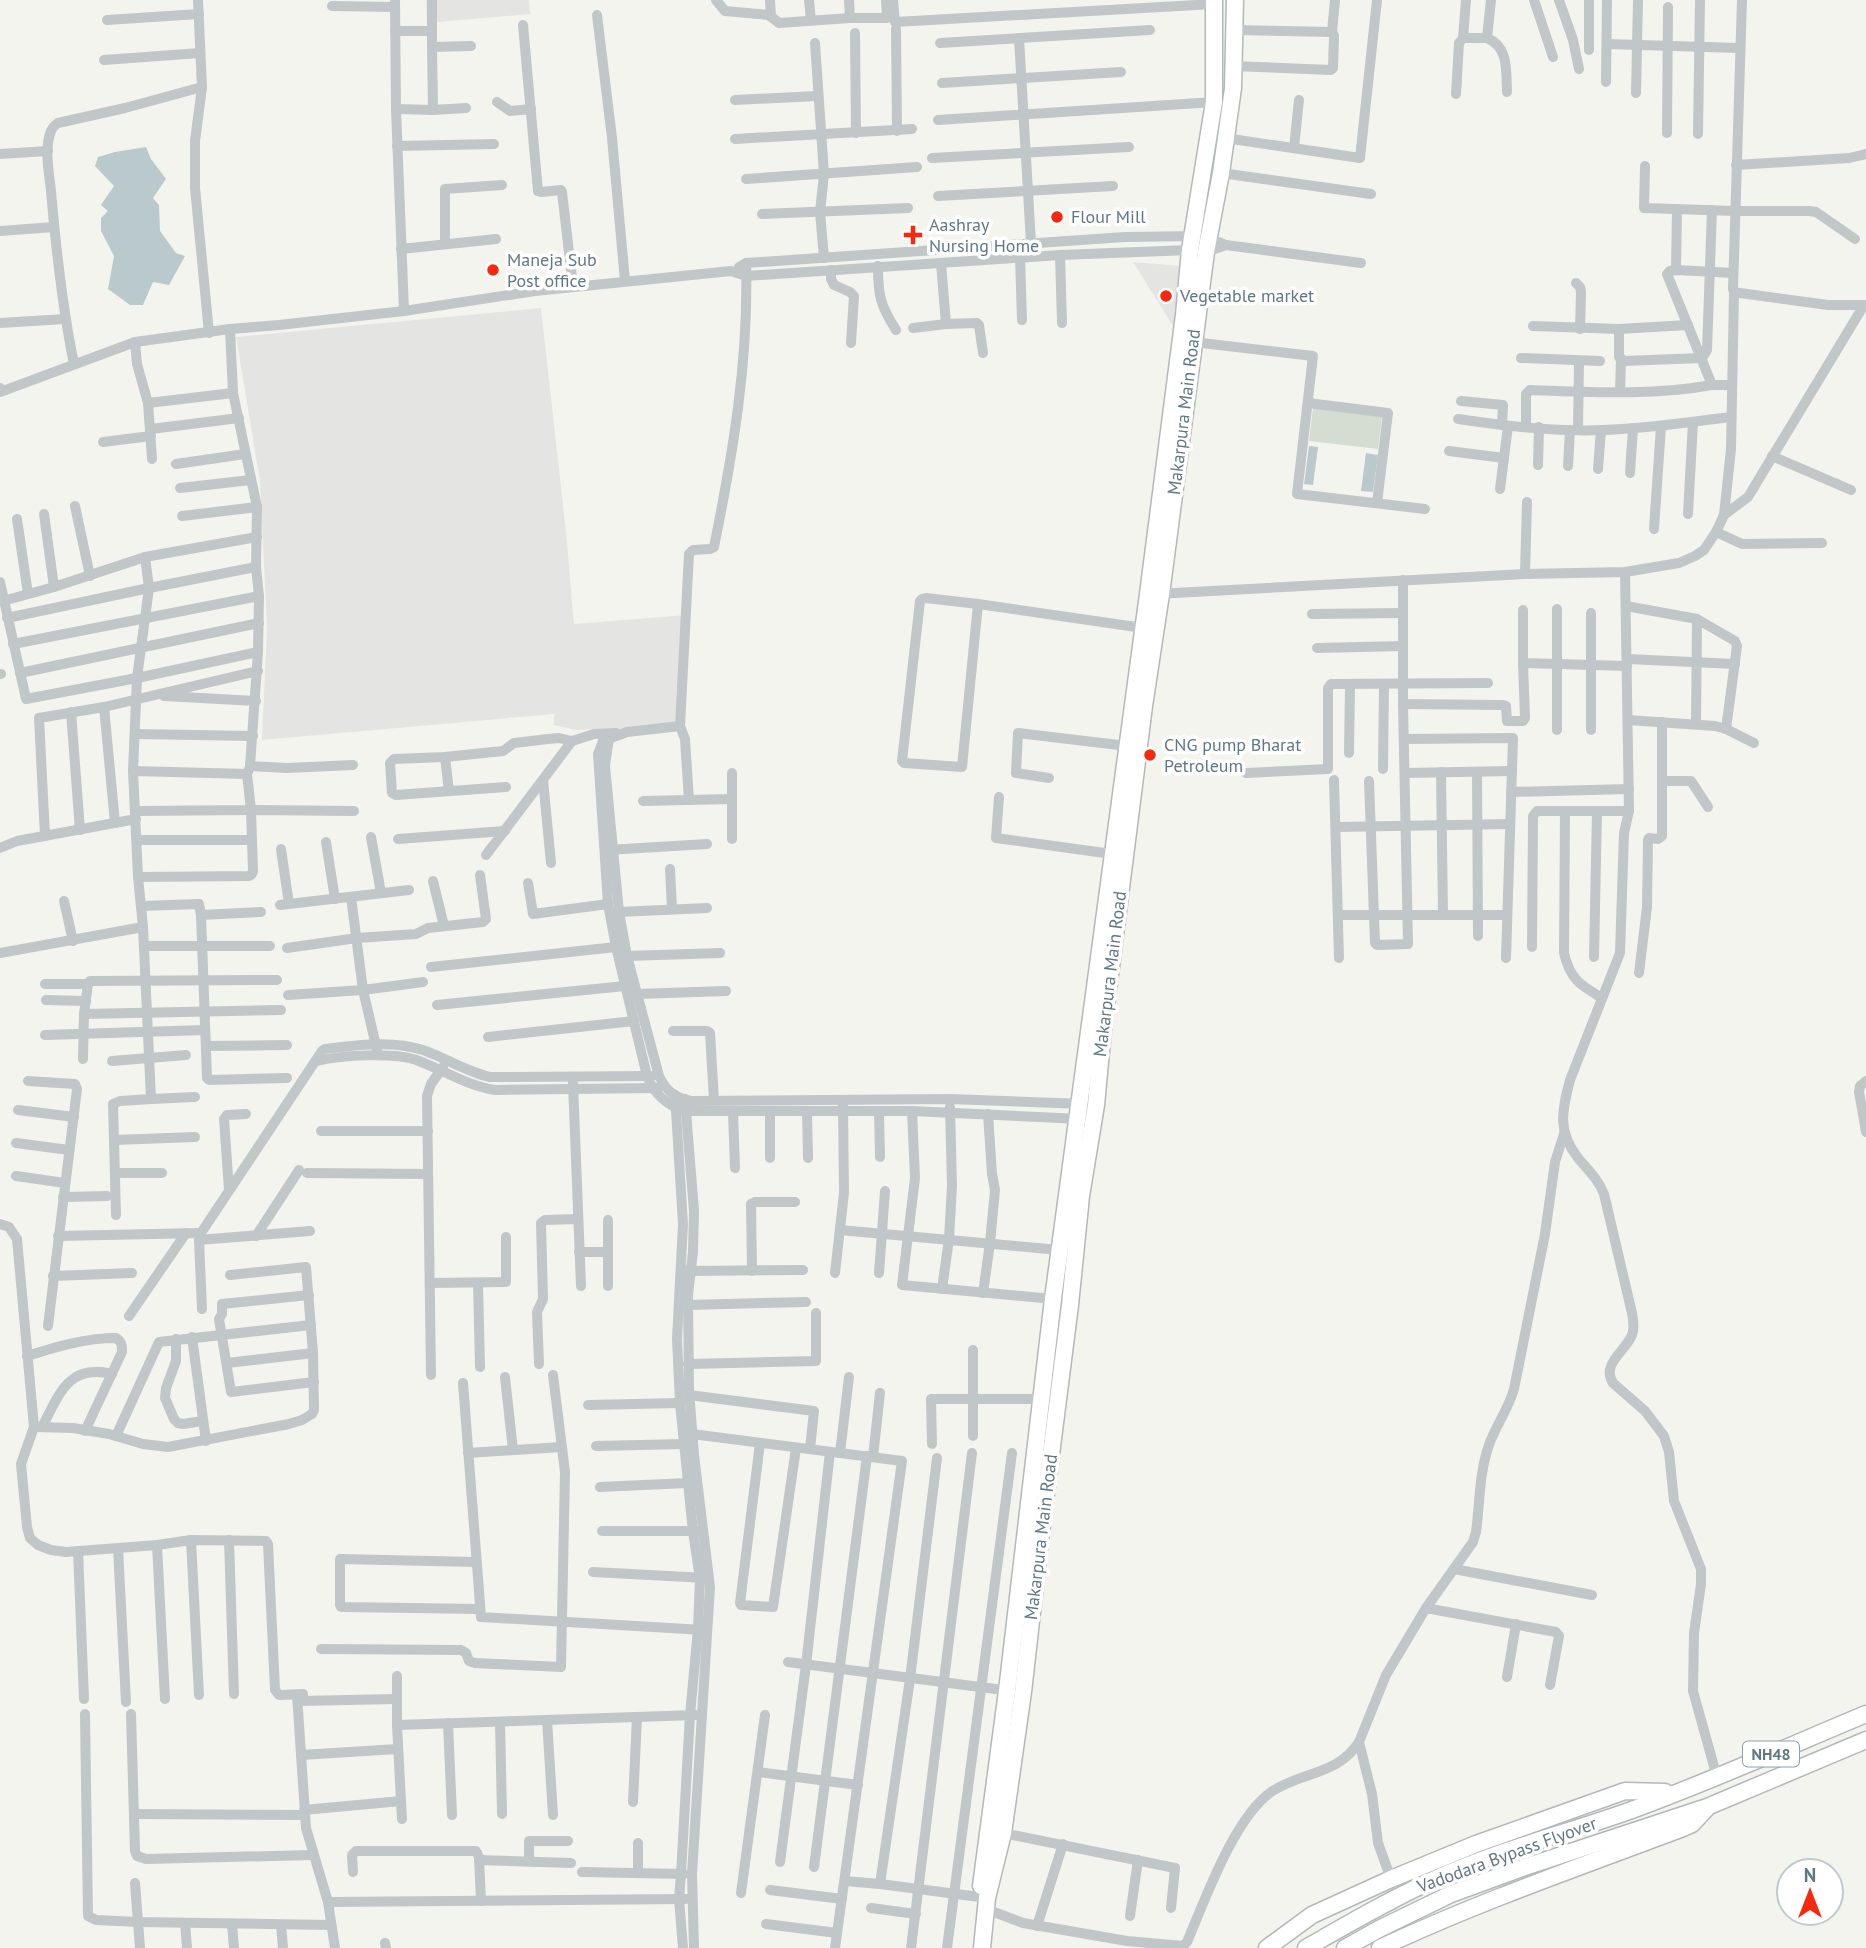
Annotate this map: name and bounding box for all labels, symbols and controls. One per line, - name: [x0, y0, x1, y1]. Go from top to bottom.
- place label: Flour Mill: [1071, 205, 1146, 228]
- marker: Flour Mill: [1049, 209, 1065, 225]
- place label: Aashray Nursing Home: [929, 213, 1039, 257]
- marker: Aashray Nursing Home: [903, 225, 923, 245]
- place label: Maneja Sub Post office: [507, 248, 597, 292]
- marker: Maneja Sub Post office: [485, 262, 501, 278]
- place label: Vegetable market: [1179, 284, 1314, 307]
- marker: Vegetable market: [1158, 288, 1174, 304]
- street label: Makarpura Main Road: [1162, 328, 1205, 496]
- place label: CNG pump Bharat Petroleum: [1164, 733, 1301, 777]
- marker: CNG pump Bharat Petroleum: [1142, 747, 1158, 763]
- street label: Makarpura Main Road: [1088, 890, 1131, 1058]
- street label: Makarpura Main Road: [1019, 1453, 1062, 1621]
- road number: NH48: [1743, 1742, 1799, 1766]
- street label: Vadodara Bypass Flyover: [1413, 1811, 1600, 1898]
- north arrow: [1775, 1857, 1845, 1927]
- text: N: [1804, 1863, 1816, 1887]

